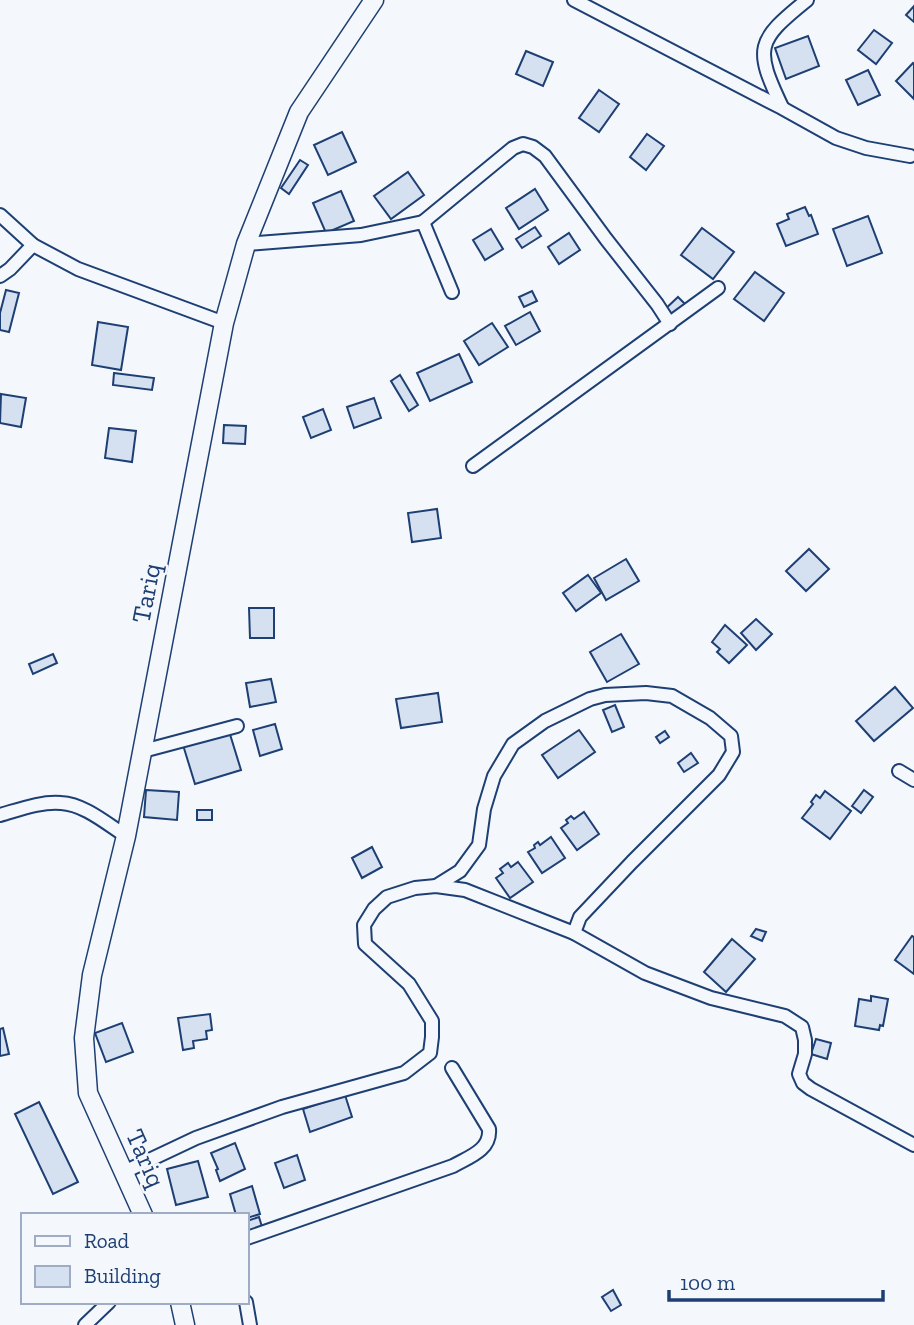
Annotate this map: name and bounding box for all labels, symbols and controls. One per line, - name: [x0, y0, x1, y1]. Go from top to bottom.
- street label: Tariq: [125, 560, 167, 626]
- street label: Tariq: [119, 1124, 173, 1192]
- legend: [21, 1213, 248, 1304]
- text: Road: [84, 1228, 130, 1253]
- scale bar: [669, 1258, 883, 1302]
- text: Building: [84, 1263, 161, 1288]
- text: 100 m: [680, 1270, 735, 1295]

